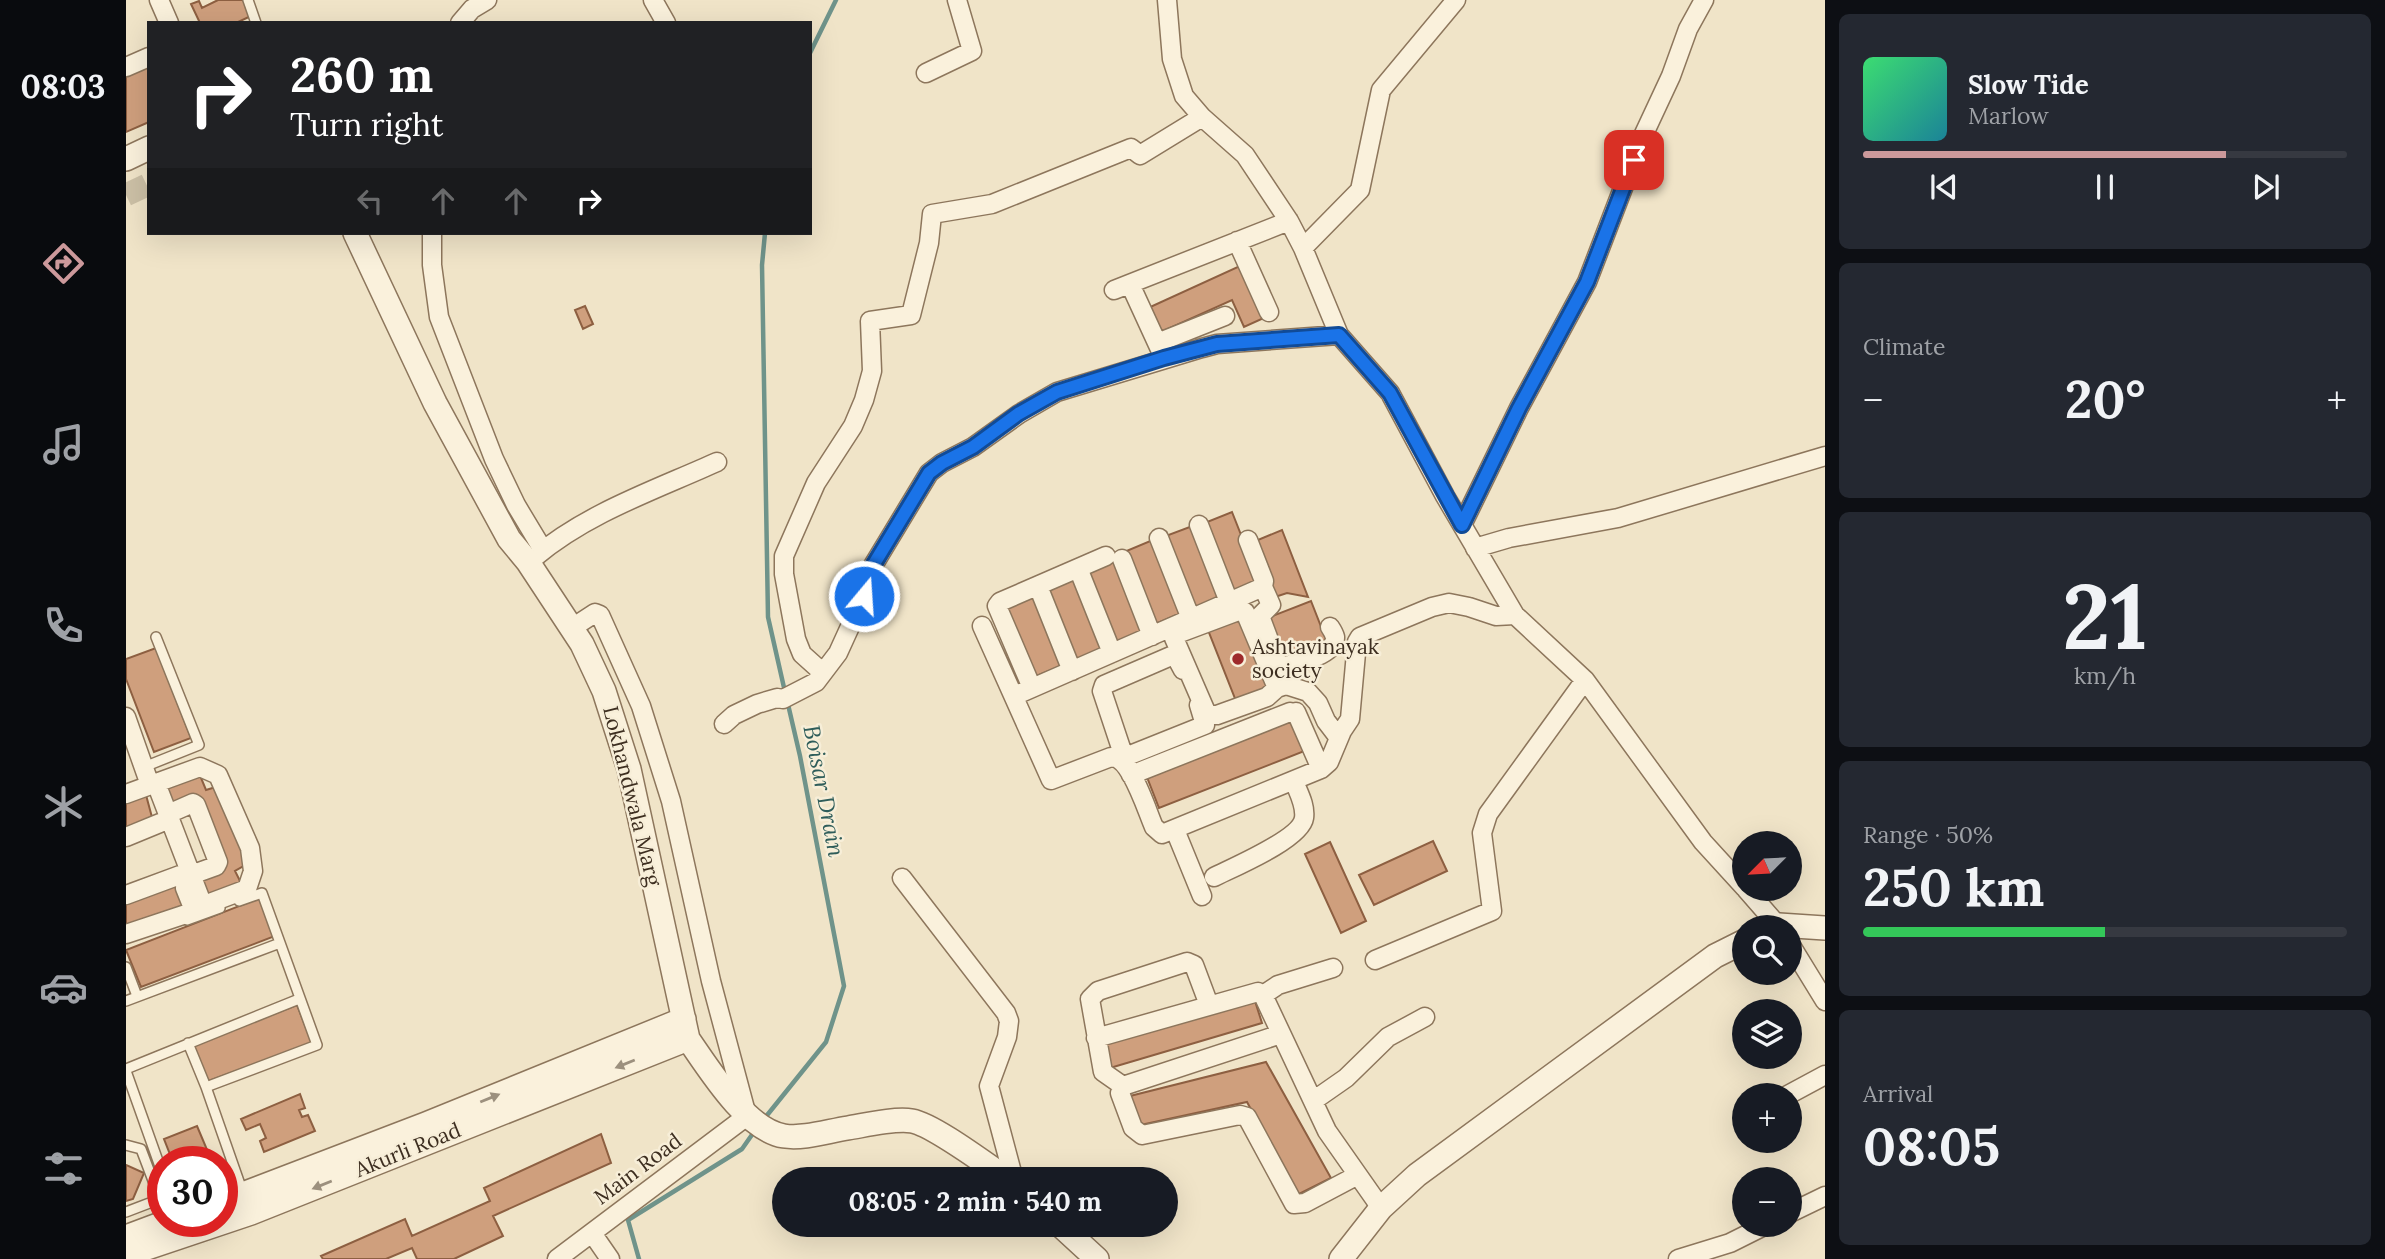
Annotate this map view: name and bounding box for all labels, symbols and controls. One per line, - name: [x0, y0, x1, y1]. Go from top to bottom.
- text: 260 m: [290, 43, 433, 105]
- icon: right: [175, 49, 266, 140]
- text: 08:03: [21, 66, 105, 107]
- text: Slow Tide: [1968, 68, 2089, 101]
- text: Marlow: [1968, 101, 2049, 130]
- text: Turn right: [290, 104, 443, 145]
- pin: [1604, 130, 1664, 190]
- icon: arrive: [1615, 141, 1653, 179]
- icon: previous: [1925, 168, 1963, 206]
- icon: pause: [2086, 168, 2124, 206]
- icon: next: [2247, 168, 2285, 206]
- icon: left: [351, 182, 389, 220]
- icon: ahead: [424, 182, 462, 220]
- icon: ahead: [497, 182, 535, 220]
- icon: right: [570, 182, 608, 220]
- icon: directions: [39, 239, 88, 288]
- text: Climate: [1863, 332, 1945, 361]
- text: 20°: [2065, 366, 2145, 432]
- text: −: [1863, 376, 1883, 424]
- text: +: [2327, 376, 2347, 424]
- icon: music: [39, 420, 88, 469]
- text: 21: [2062, 557, 2148, 674]
- position arrow: [827, 559, 901, 633]
- icon: phone: [39, 601, 88, 650]
- place label: Ashtavinayak society: [1251, 633, 1380, 684]
- marker: Ashtavinayak society: [1230, 651, 1246, 667]
- text: km/h: [2074, 661, 2136, 690]
- street label: Lokhandwala Marg: [597, 703, 668, 889]
- water label: Boisar Drain: [797, 722, 851, 859]
- icon: climate: [39, 782, 88, 831]
- text: Range · 50%: [1863, 820, 1993, 849]
- north arrow: [1732, 831, 1802, 901]
- map controls: [1732, 831, 1802, 1237]
- text: 250 km: [1863, 854, 2044, 920]
- button: search: [1732, 915, 1802, 985]
- icon: car: [39, 963, 88, 1012]
- button: layers: [1732, 999, 1802, 1069]
- one-way arrow: [614, 1059, 635, 1070]
- text: Arrival: [1863, 1079, 1933, 1108]
- button: +: [1732, 1083, 1802, 1153]
- one-way arrow: [479, 1092, 500, 1103]
- text: 08:05: [1863, 1113, 2000, 1179]
- street label: Akurli Road: [350, 1116, 465, 1183]
- street label: Main Road: [588, 1127, 687, 1210]
- icon: filters: [39, 1144, 88, 1193]
- speed limit sign: 30: [147, 1146, 238, 1237]
- button: −: [1732, 1167, 1802, 1237]
- one-way arrow: [312, 1179, 333, 1190]
- text: 08:05 · 2 min · 540 m: [848, 1185, 1102, 1218]

